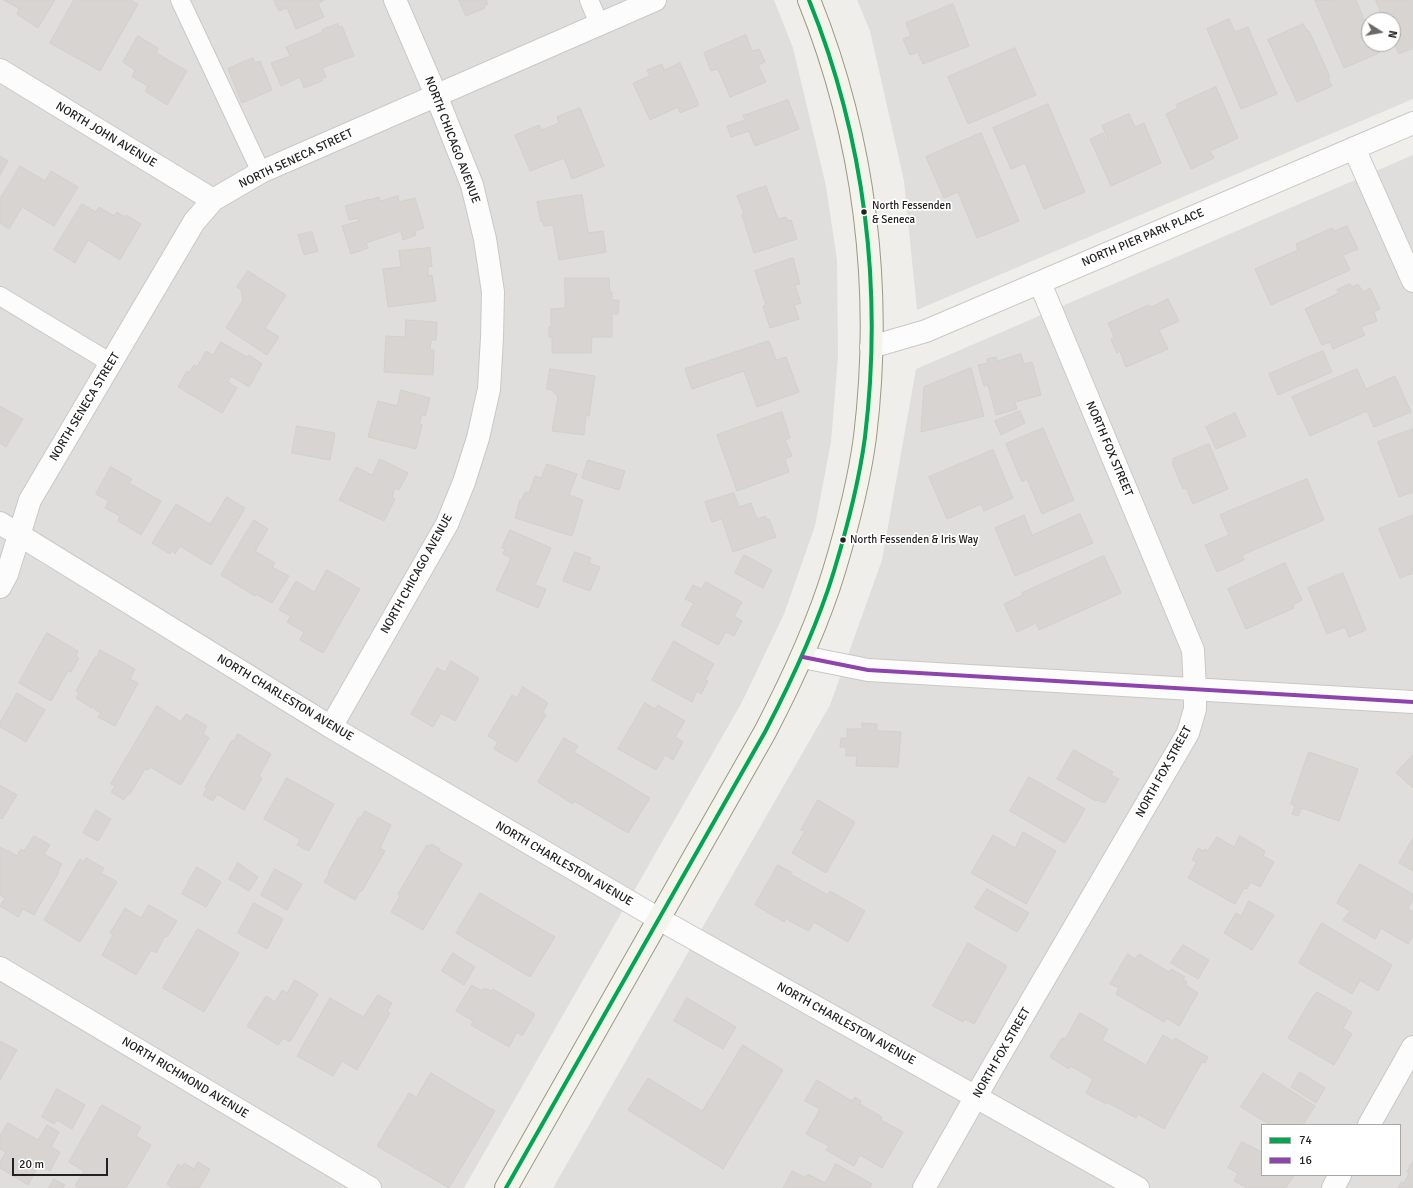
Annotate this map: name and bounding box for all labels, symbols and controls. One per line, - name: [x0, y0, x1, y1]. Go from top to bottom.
- north arrow: [1361, 12, 1401, 52]
- text: N: [1385, 29, 1399, 39]
- street label: NORTH CHICAGO AVENUE: [421, 75, 483, 205]
- street label: NORTH JOHN AVENUE: [53, 99, 159, 171]
- street label: NORTH SENECA STREET: [237, 126, 355, 192]
- place label: North Fessenden & Seneca: [872, 199, 951, 225]
- street label: NORTH PIER PARK PLACE: [1080, 206, 1206, 270]
- marker: North Fessenden & Seneca: [859, 207, 869, 217]
- street label: NORTH SENECA STREET: [47, 350, 123, 464]
- street label: NORTH FOX STREET: [1082, 399, 1136, 499]
- street label: NORTH CHICAGO AVENUE: [378, 512, 456, 636]
- place label: North Fessenden & Iris Way: [850, 533, 978, 547]
- marker: North Fessenden & Iris Way: [838, 535, 848, 545]
- street label: NORTH CHARLESTON AVENUE: [214, 652, 356, 744]
- street label: NORTH FOX STREET: [1133, 724, 1195, 820]
- street label: NORTH CHARLESTON AVENUE: [493, 819, 635, 909]
- street label: NORTH CHARLESTON AVENUE: [774, 980, 918, 1068]
- street label: NORTH FOX STREET: [970, 1005, 1034, 1101]
- street label: NORTH RICHMOND AVENUE: [119, 1034, 251, 1122]
- legend: [1261, 1124, 1401, 1176]
- text: 74: [1299, 1133, 1312, 1148]
- scale bar: [14, 1150, 110, 1176]
- text: 16: [1299, 1153, 1312, 1168]
- text: 20 m: [19, 1157, 44, 1172]

